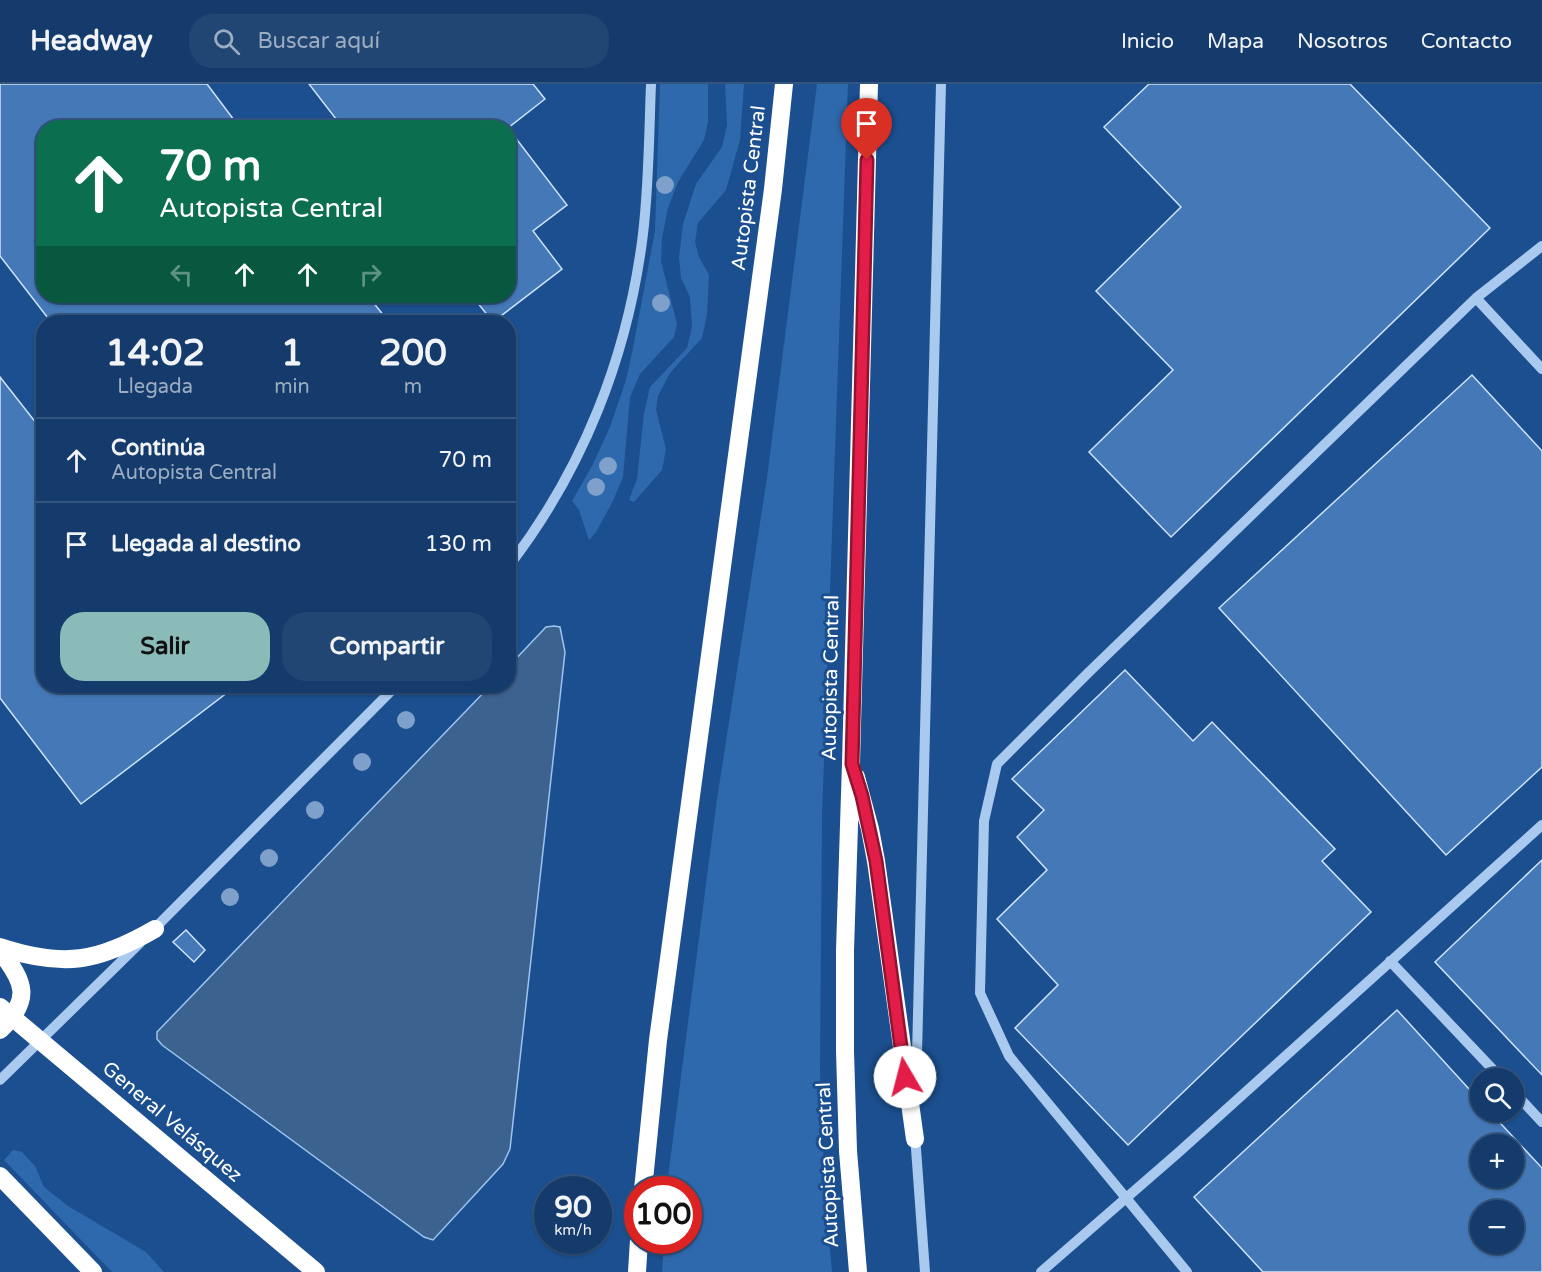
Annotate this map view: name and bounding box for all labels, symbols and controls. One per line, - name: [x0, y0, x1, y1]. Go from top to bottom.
- search box: [189, 14, 609, 68]
- text: Headway: [30, 24, 153, 58]
- icon: search: [210, 25, 243, 58]
- text: Buscar aquí: [258, 28, 380, 54]
- text: Inicio: [1121, 29, 1174, 54]
- text: Mapa: [1207, 29, 1264, 54]
- text: Nosotros: [1297, 29, 1388, 54]
- text: Contacto: [1421, 29, 1512, 54]
- pin: [841, 98, 892, 160]
- street label: Autopista Central: [727, 104, 771, 272]
- icon: arrive: [850, 107, 883, 140]
- text: 70 m: [159, 141, 261, 192]
- icon: ahead: [60, 144, 138, 222]
- text: Autopista Central: [159, 192, 383, 225]
- icon: left: [165, 258, 198, 291]
- icon: ahead: [228, 258, 261, 291]
- icon: ahead: [291, 258, 324, 291]
- icon: right: [354, 258, 387, 291]
- text: 14:02: [105, 332, 205, 375]
- text: 1: [281, 332, 303, 375]
- text: 200: [379, 332, 447, 375]
- text: Llegada: [117, 375, 193, 399]
- text: min: [274, 375, 310, 399]
- text: m: [404, 375, 422, 399]
- text: Continúa: [111, 435, 205, 461]
- icon: ahead: [60, 444, 93, 477]
- text: 70 m: [438, 447, 492, 473]
- text: Autopista Central: [111, 461, 277, 485]
- icon: arrive: [60, 528, 93, 561]
- text: Llegada al destino: [111, 531, 301, 557]
- text: 130 m: [425, 531, 492, 557]
- street label: Autopista Central: [818, 595, 844, 761]
- button: Salir: [60, 612, 270, 681]
- button: Compartir: [282, 612, 492, 681]
- position arrow: [873, 1045, 937, 1109]
- street label: General Velásquez: [97, 1057, 247, 1187]
- map controls: [1470, 1068, 1524, 1254]
- button: search: [1470, 1068, 1524, 1122]
- street label: Autopista Central: [812, 1081, 844, 1249]
- button: +: [1470, 1134, 1524, 1188]
- speed limit sign: 100: [624, 1176, 702, 1254]
- text: 90: [554, 1189, 592, 1226]
- button: −: [1470, 1200, 1524, 1254]
- text: km/h: [554, 1221, 592, 1239]

